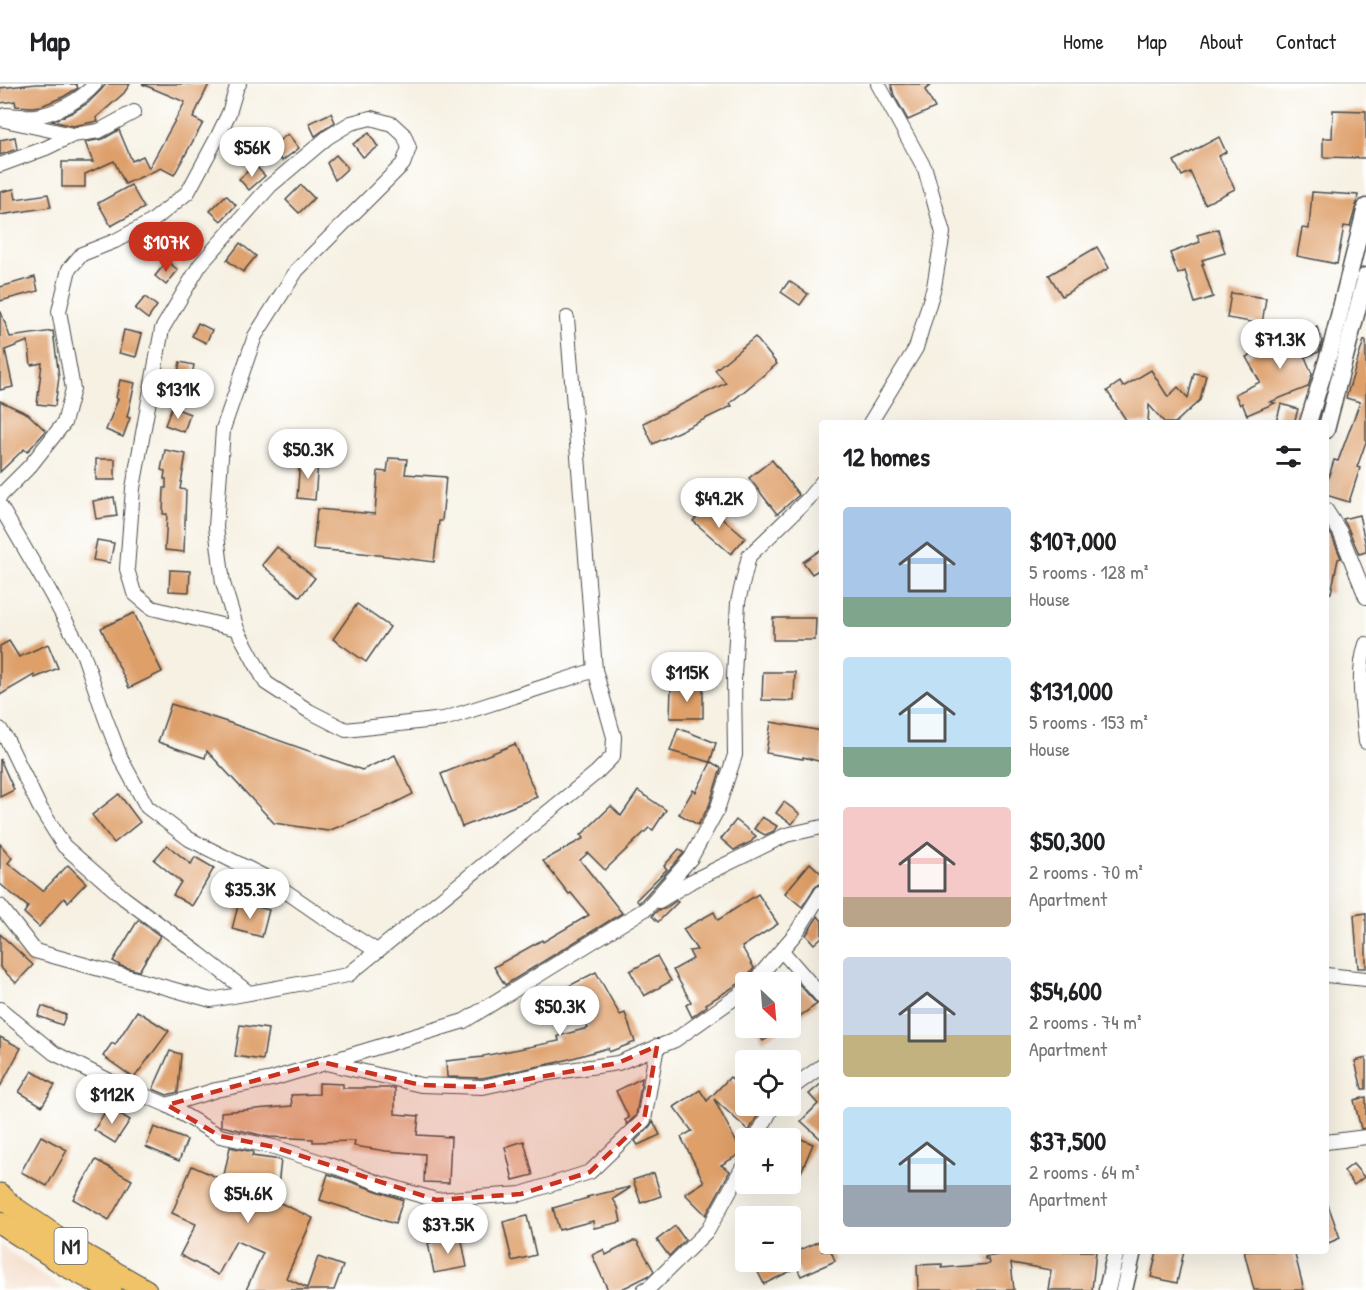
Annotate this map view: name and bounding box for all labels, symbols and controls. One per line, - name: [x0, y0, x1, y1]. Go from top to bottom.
- text: Map: [30, 22, 70, 60]
- text: Home: [1063, 27, 1104, 56]
- text: Map: [1137, 27, 1167, 56]
- text: About: [1200, 27, 1243, 56]
- text: Contact: [1276, 27, 1336, 56]
- pin: $56K: [216, 127, 288, 178]
- text: $56K: [233, 133, 271, 160]
- pin: $107K: [124, 222, 208, 273]
- text: $107K: [143, 228, 189, 255]
- pin: $71.3K: [1231, 319, 1329, 370]
- text: $71.3K: [1255, 325, 1306, 352]
- pin: $131K: [136, 369, 220, 420]
- text: $131K: [156, 375, 200, 402]
- pin: $50.3K: [259, 429, 357, 480]
- text: $50.3K: [282, 435, 334, 462]
- text: 12 homes: [843, 439, 930, 474]
- icon: filters: [1272, 440, 1305, 473]
- pin: $49.2K: [670, 478, 768, 529]
- text: $49.2K: [694, 484, 744, 511]
- text: $107,000: [1029, 523, 1116, 558]
- icon: home: [891, 531, 963, 603]
- text: 5 rooms · 128 m²: [1029, 558, 1148, 585]
- text: House: [1029, 585, 1070, 612]
- pin: $115K: [645, 652, 729, 703]
- text: $115K: [665, 658, 709, 685]
- text: $131,000: [1029, 673, 1113, 708]
- icon: home: [891, 681, 963, 753]
- text: 5 rooms · 153 m²: [1029, 708, 1148, 735]
- text: House: [1029, 735, 1070, 762]
- text: $50,300: [1029, 823, 1105, 858]
- icon: home: [891, 831, 963, 903]
- text: 2 rooms · 70 m²: [1029, 858, 1143, 885]
- pin: $35.3K: [201, 869, 299, 920]
- text: $35.3K: [224, 875, 276, 902]
- text: Apartment: [1029, 885, 1107, 912]
- north arrow: [735, 972, 801, 1038]
- map controls: [735, 972, 801, 1272]
- text: $54,600: [1029, 973, 1102, 1008]
- icon: home: [891, 981, 963, 1053]
- pin: $50.3K: [511, 986, 609, 1037]
- text: $50.3K: [534, 992, 586, 1019]
- text: 2 rooms · 74 m²: [1029, 1008, 1141, 1035]
- text: Apartment: [1029, 1035, 1107, 1062]
- button: locate: [735, 1050, 801, 1116]
- pin: $112K: [70, 1074, 154, 1125]
- text: $112K: [90, 1080, 134, 1107]
- text: $37,500: [1029, 1123, 1106, 1158]
- button: +: [735, 1128, 801, 1194]
- icon: home: [891, 1131, 963, 1203]
- text: 2 rooms · 64 m²: [1029, 1158, 1140, 1185]
- pin: $54.6K: [199, 1173, 297, 1224]
- text: $54.6K: [224, 1179, 272, 1206]
- text: Apartment: [1029, 1185, 1107, 1212]
- pin: $37.5K: [399, 1204, 497, 1255]
- button: −: [735, 1206, 801, 1272]
- text: $37.5K: [422, 1210, 474, 1237]
- road number: N1: [54, 1228, 88, 1264]

